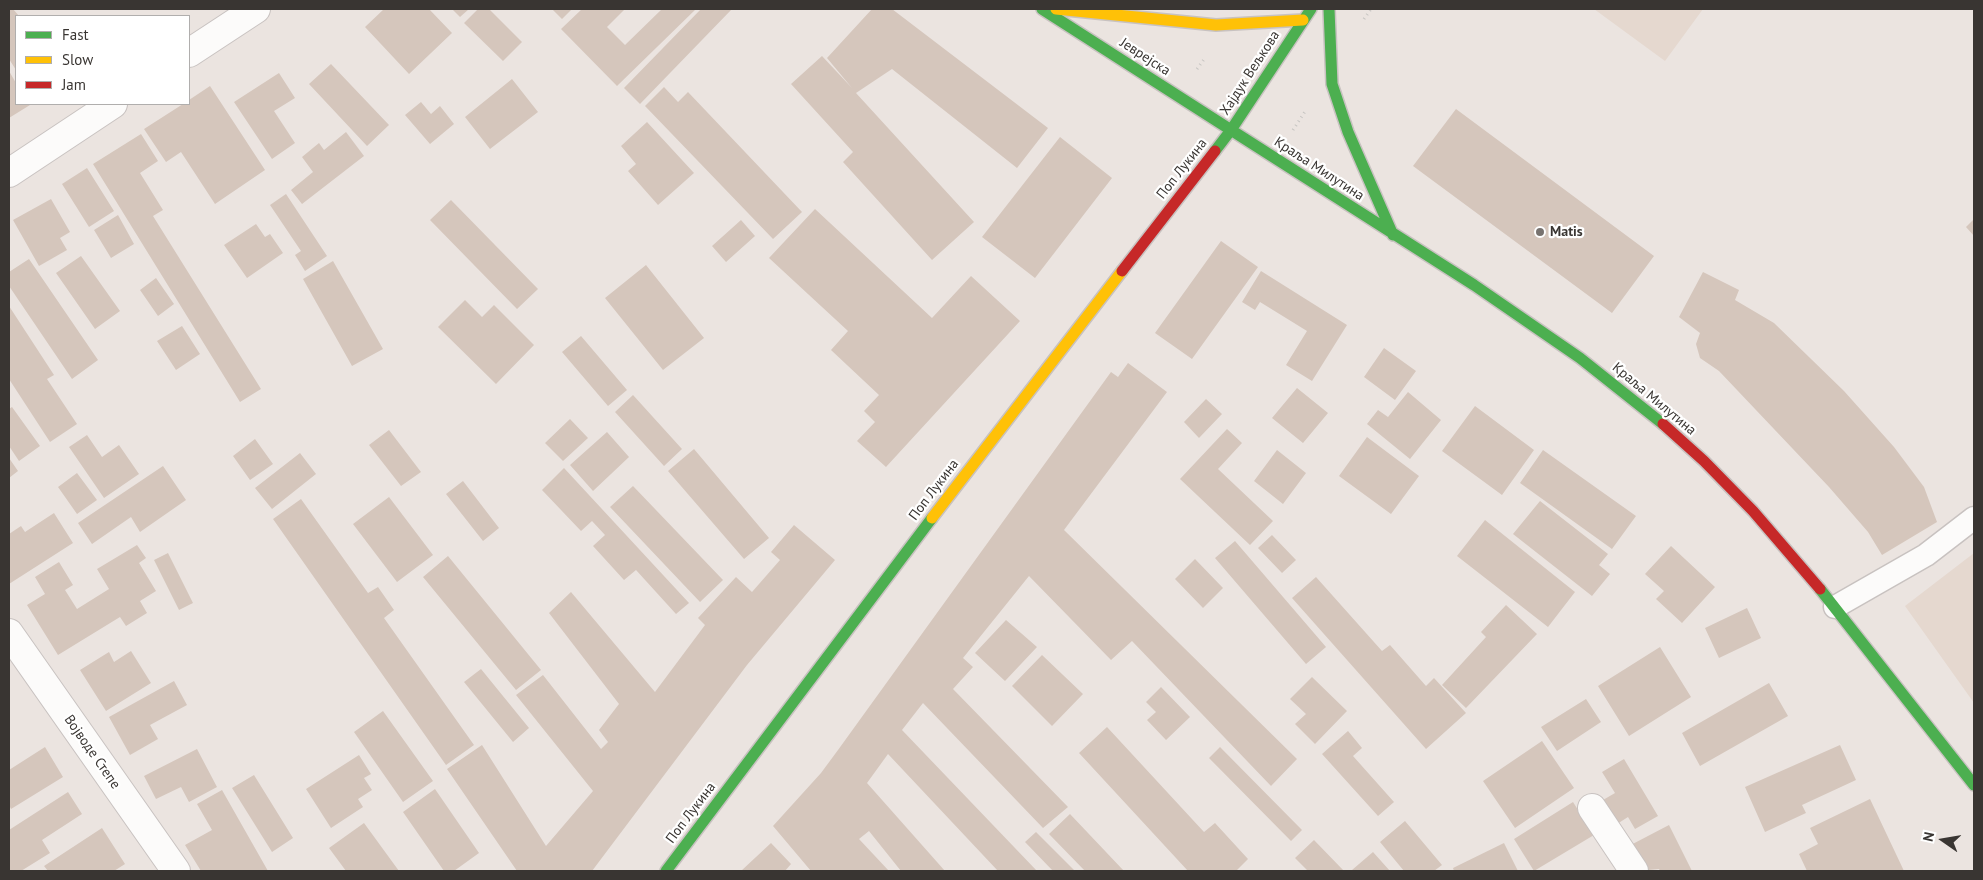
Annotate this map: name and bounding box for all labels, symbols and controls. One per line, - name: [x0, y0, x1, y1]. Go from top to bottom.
- legend: [15, 15, 190, 105]
- text: Fast: [62, 25, 89, 44]
- street label: Хајдук Вељкова: [1217, 28, 1283, 118]
- street label: Јеврејска: [1117, 35, 1173, 79]
- text: Slow: [62, 50, 93, 69]
- text: Jam: [62, 75, 86, 94]
- street label: Краља Милутина: [1271, 134, 1367, 204]
- street label: Поп Лукина: [1153, 135, 1211, 203]
- place label: Matis: [1550, 224, 1583, 240]
- marker: Matis: [1534, 226, 1546, 238]
- street label: Краља Милутина: [1609, 359, 1699, 439]
- street label: Поп Лукина: [906, 456, 962, 524]
- street label: Војводе Степе: [60, 712, 124, 792]
- street label: Поп Лукина: [663, 779, 719, 847]
- north arrow: [1918, 815, 1968, 865]
- text: N: [1919, 830, 1938, 843]

